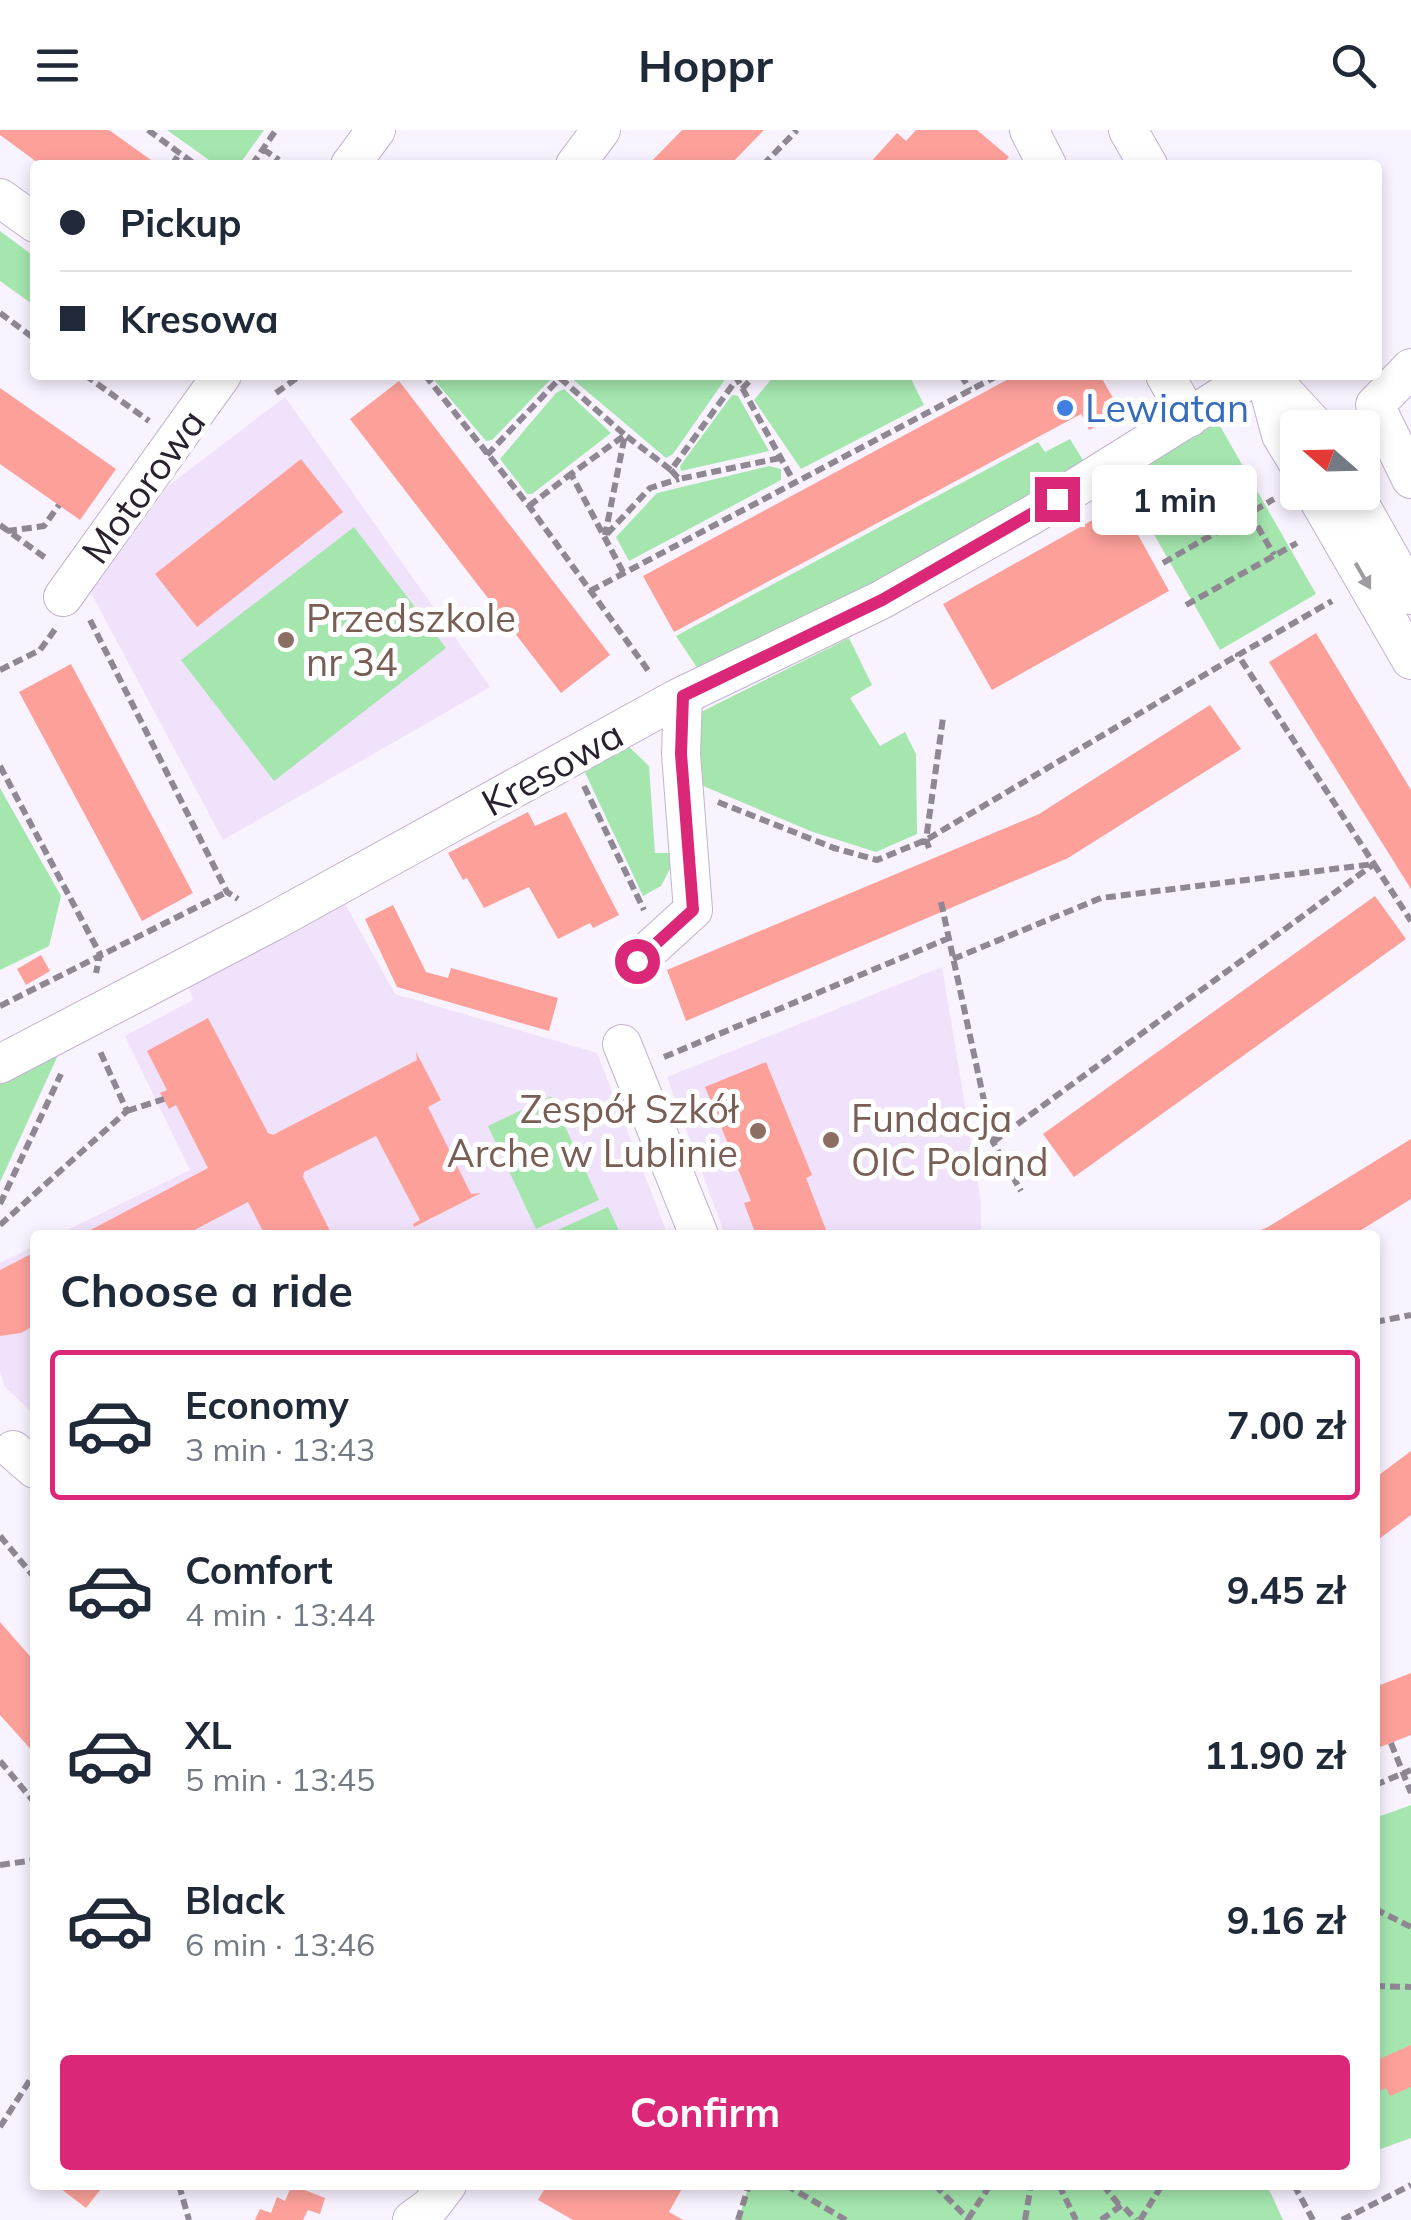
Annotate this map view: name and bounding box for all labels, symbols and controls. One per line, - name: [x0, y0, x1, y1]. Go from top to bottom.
- text: Hoppr: [638, 37, 773, 93]
- icon: menu: [30, 38, 85, 93]
- icon: search: [1326, 38, 1381, 93]
- text: Pickup: [120, 199, 242, 247]
- text: Kresowa: [120, 295, 279, 343]
- place label: Lewiatan: [1085, 384, 1249, 432]
- marker: Lewiatan: [1054, 397, 1076, 419]
- street label: Motorowa: [71, 399, 215, 573]
- north arrow: [1280, 410, 1380, 510]
- map controls: [1280, 410, 1380, 510]
- callout: 1 min: [1092, 464, 1257, 534]
- route end: [1035, 477, 1080, 522]
- text: 1 min: [1132, 480, 1217, 520]
- one-way arrow: [1353, 562, 1371, 590]
- place label: Przedszkole nr 34: [306, 594, 516, 686]
- marker: Przedszkole nr 34: [275, 629, 297, 651]
- street label: Kresowa: [473, 710, 631, 826]
- route start: [615, 939, 660, 984]
- place label: Zespół Szkół Arche w Lublinie: [447, 1085, 740, 1177]
- place label: Fundacja OIC Poland: [851, 1094, 1049, 1186]
- marker: Zespół Szkół Arche w Lublinie: [747, 1120, 769, 1142]
- marker: Fundacja OIC Poland: [820, 1129, 842, 1151]
- text: Choose a ride: [60, 1262, 353, 1318]
- icon: car: [65, 1380, 155, 1470]
- text: Economy: [185, 1381, 349, 1429]
- text: 7.00 zł: [1227, 1401, 1345, 1449]
- text: 3 min · 13:43: [185, 1429, 375, 1469]
- icon: car: [65, 1545, 155, 1635]
- text: Comfort: [185, 1546, 333, 1594]
- text: 9.45 zł: [1227, 1566, 1345, 1614]
- text: 4 min · 13:44: [185, 1594, 375, 1634]
- icon: car: [65, 1710, 155, 1800]
- text: XL: [185, 1711, 232, 1759]
- text: 11.90 zł: [1204, 1731, 1345, 1779]
- text: 5 min · 13:45: [185, 1759, 375, 1799]
- icon: car: [65, 1875, 155, 1965]
- text: Black: [185, 1876, 285, 1924]
- text: 9.16 zł: [1227, 1896, 1345, 1944]
- text: 6 min · 13:46: [185, 1924, 375, 1964]
- button: Confirm: [60, 2055, 1350, 2170]

